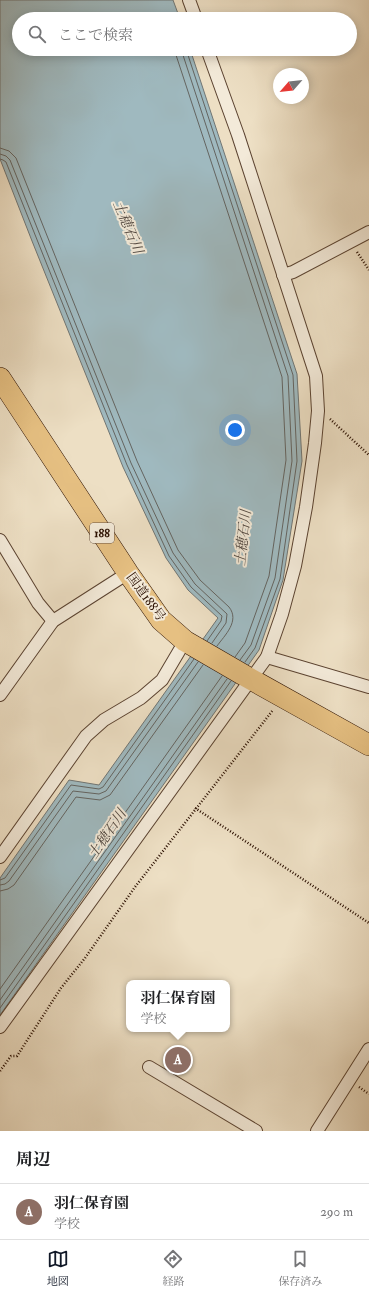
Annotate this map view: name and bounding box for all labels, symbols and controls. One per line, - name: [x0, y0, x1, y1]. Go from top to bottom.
- search box: [12, 12, 357, 56]
- icon: search: [26, 23, 48, 45]
- text: ここで検索: [58, 26, 133, 45]
- north arrow: [273, 68, 309, 104]
- water label: 土穂石川: [109, 198, 148, 258]
- your location: [225, 420, 245, 440]
- water label: 土穂石川: [232, 507, 255, 567]
- road number: 188: [90, 523, 114, 543]
- street label: 国道188号: [123, 570, 169, 624]
- water label: 土穂石川: [84, 804, 131, 862]
- popup: [126, 980, 230, 1032]
- text: 羽仁保育園: [140, 989, 216, 1008]
- text: 学校: [140, 1011, 167, 1027]
- pin: A: [165, 1045, 191, 1075]
- text: 周辺: [16, 1149, 50, 1170]
- text: 羽仁保育園: [54, 1194, 129, 1213]
- text: A: [25, 1204, 33, 1220]
- text: 290 m: [320, 1204, 353, 1220]
- text: 学校: [54, 1216, 80, 1232]
- tab: 地図: [47, 1248, 69, 1288]
- tab: 経路: [162, 1248, 184, 1288]
- tab: 保存済み: [278, 1248, 322, 1288]

